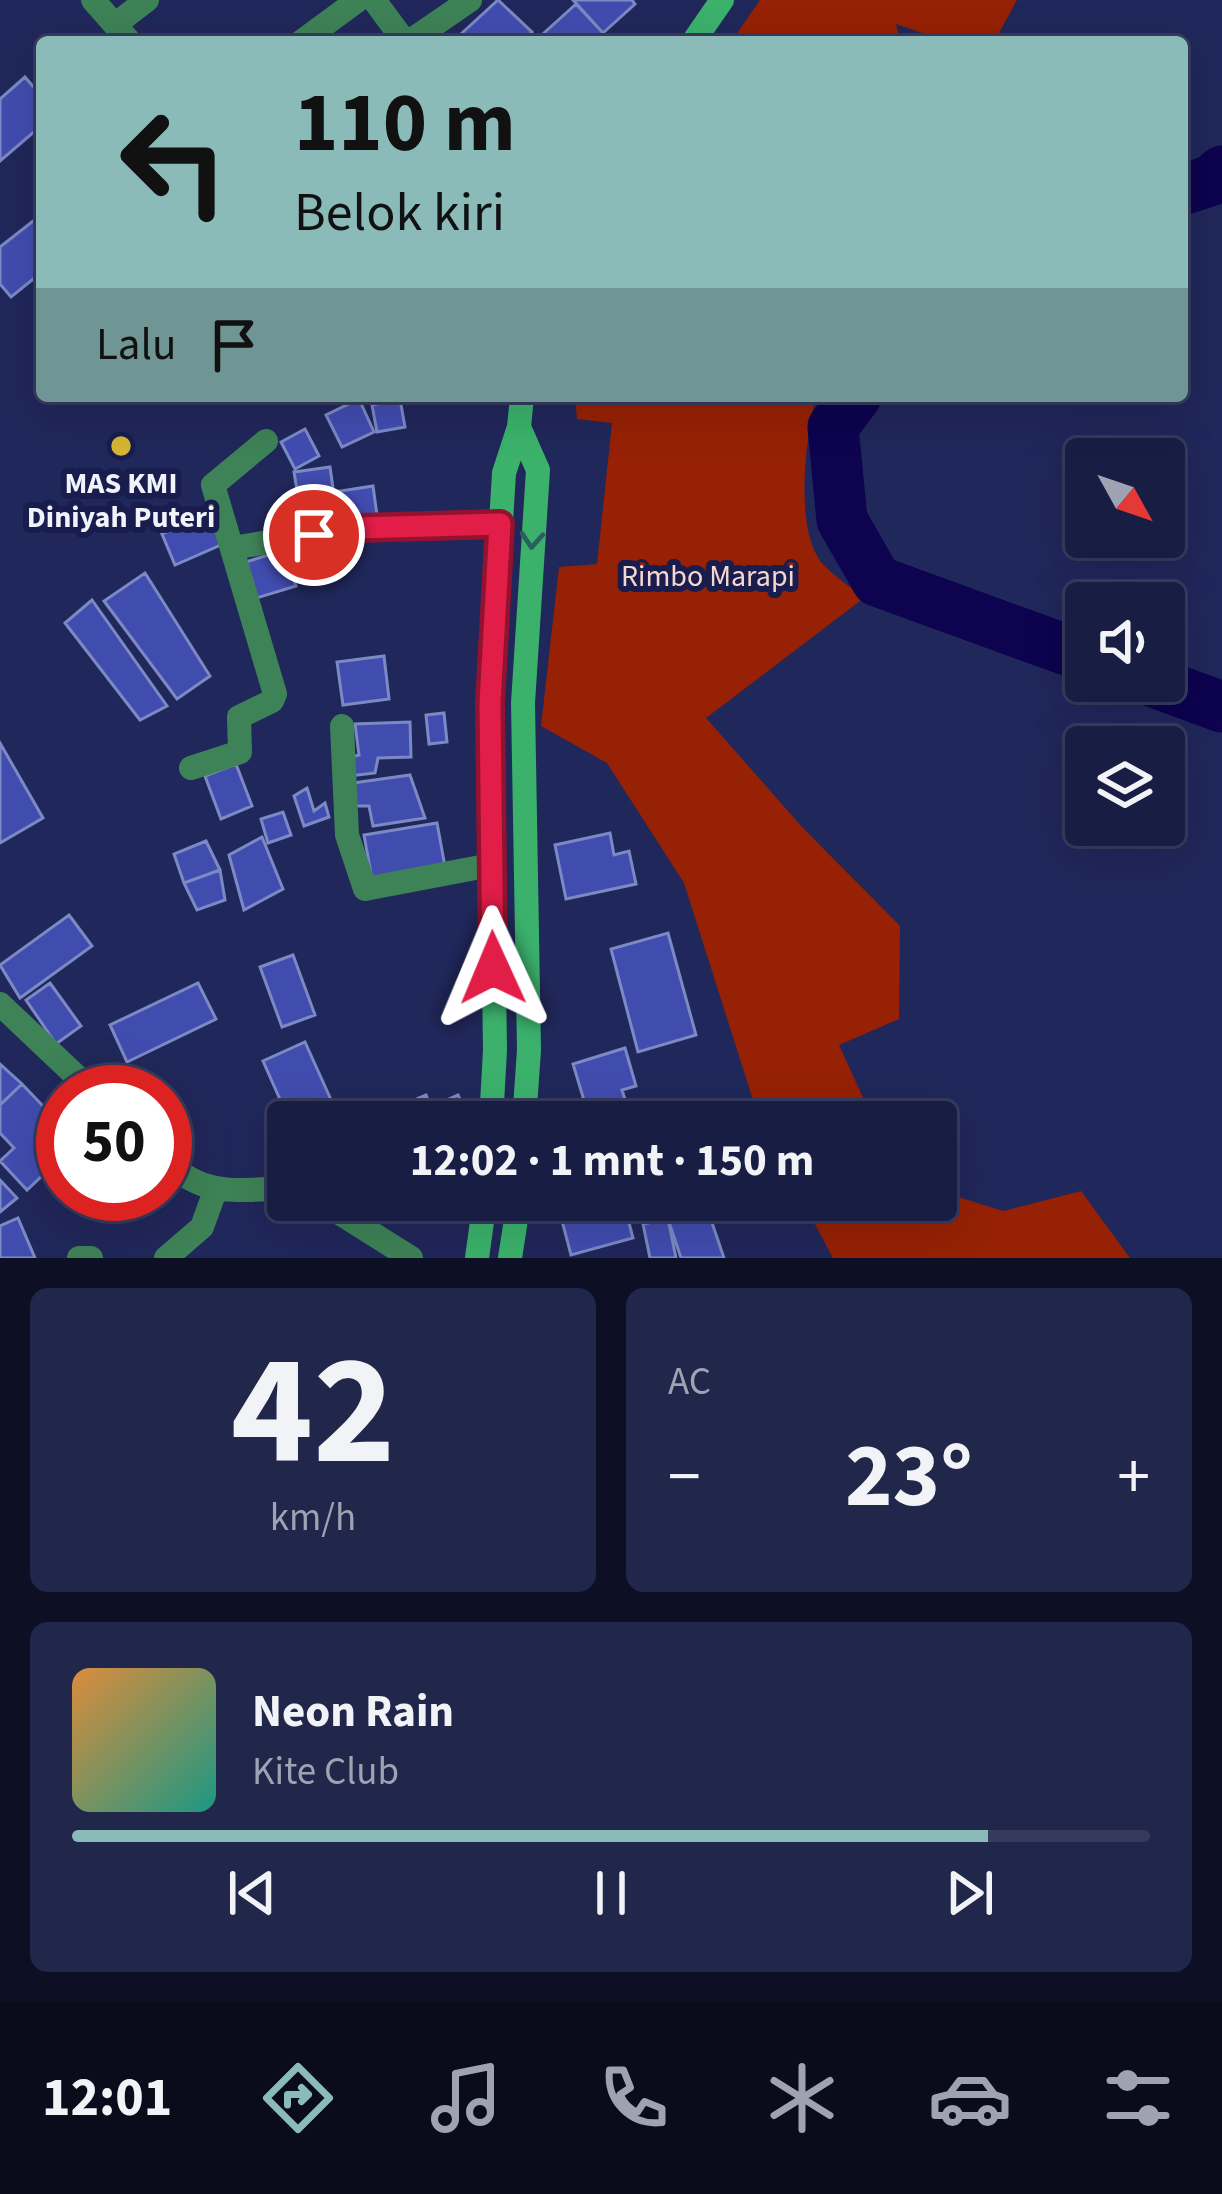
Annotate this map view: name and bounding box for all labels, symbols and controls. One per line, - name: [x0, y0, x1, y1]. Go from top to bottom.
- text: 110 m: [294, 64, 516, 184]
- icon: left: [96, 84, 252, 240]
- text: Belok kiri: [294, 175, 505, 252]
- icon: arrive: [201, 312, 267, 378]
- text: Lalu: [96, 313, 177, 377]
- marker: MAS KMI Diniyah Puteri: [108, 433, 134, 459]
- north arrow: [1065, 438, 1185, 558]
- map controls: [1065, 438, 1185, 846]
- place label: MAS KMI Diniyah Puteri: [27, 462, 215, 539]
- pin: [263, 484, 365, 586]
- icon: arrive: [281, 502, 347, 568]
- one-way arrow: [520, 531, 546, 550]
- park label: Rimbo Marapi: [621, 555, 795, 598]
- button: sound: [1065, 582, 1185, 702]
- button: layers: [1065, 726, 1185, 846]
- position arrow: [430, 905, 556, 1031]
- speed limit sign: 50: [36, 1065, 192, 1221]
- text: 12:02 · 1 mnt · 150 m: [410, 1129, 814, 1193]
- text: 42: [231, 1301, 395, 1523]
- text: AC: [668, 1354, 711, 1410]
- text: 23°: [845, 1413, 973, 1541]
- text: −: [668, 1430, 701, 1524]
- text: +: [1117, 1430, 1150, 1524]
- text: km/h: [270, 1490, 356, 1546]
- text: Neon Rain: [252, 1680, 454, 1744]
- text: Kite Club: [252, 1744, 399, 1800]
- icon: previous: [219, 1860, 285, 1926]
- icon: pause: [578, 1860, 644, 1926]
- icon: next: [937, 1860, 1003, 1926]
- icon: directions: [256, 2056, 340, 2140]
- icon: music: [424, 2056, 508, 2140]
- icon: phone: [592, 2056, 676, 2140]
- icon: climate: [760, 2056, 844, 2140]
- icon: car: [928, 2056, 1012, 2140]
- icon: filters: [1096, 2056, 1180, 2140]
- text: 12:01: [42, 2060, 172, 2137]

